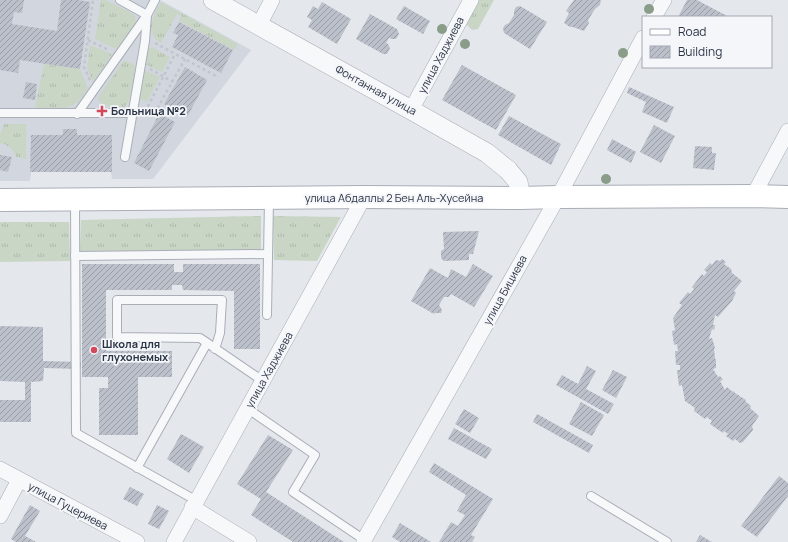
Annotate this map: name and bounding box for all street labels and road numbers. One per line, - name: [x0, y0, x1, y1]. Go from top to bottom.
- street label: улица Хаджиева: [414, 14, 467, 96]
- street label: Фонтанная улица: [333, 61, 420, 118]
- street label: улица Абдаллы 2 Бен Аль-Хусейна: [305, 190, 483, 205]
- street label: улица Бициева: [479, 252, 530, 327]
- street label: улица Хаджиева: [241, 329, 296, 411]
- street label: улица Гуцериева: [26, 478, 111, 533]

